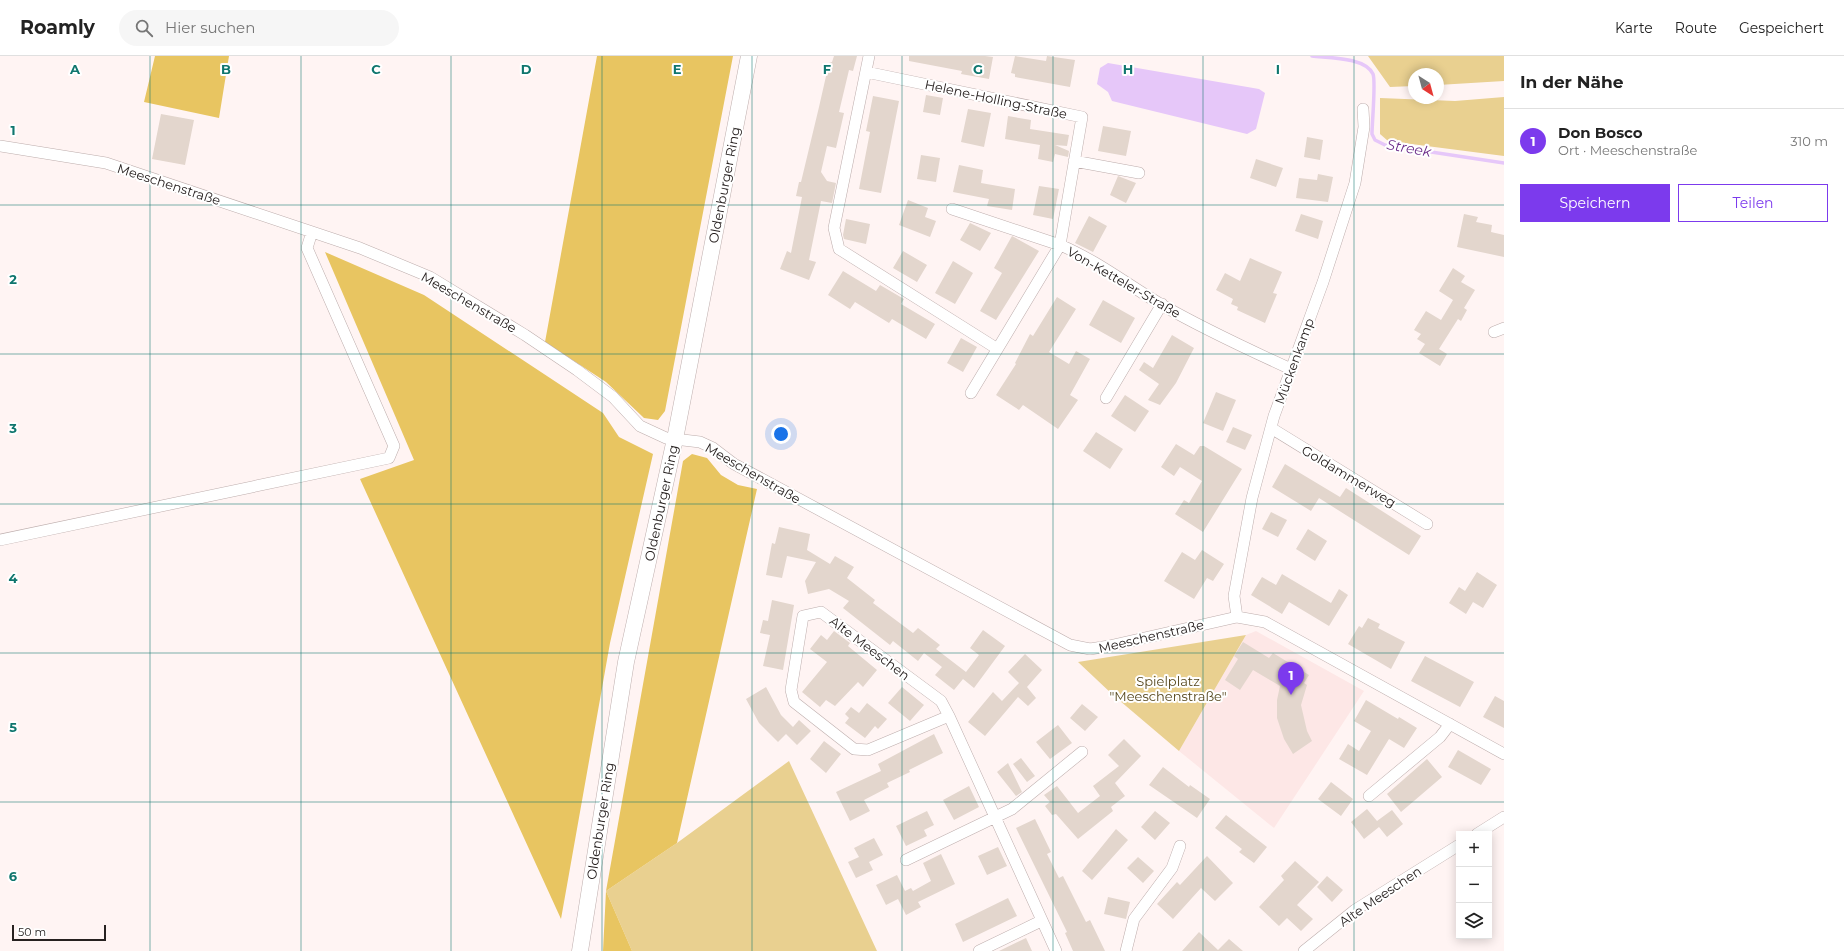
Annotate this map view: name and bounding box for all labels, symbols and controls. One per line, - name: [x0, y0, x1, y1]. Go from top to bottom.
- search box: [119, 10, 399, 46]
- text: Roamly: [20, 16, 95, 39]
- icon: search: [133, 17, 155, 39]
- text: Hier suchen: [165, 18, 255, 37]
- text: Karte: [1615, 19, 1653, 37]
- text: Route: [1675, 19, 1717, 37]
- text: Gespeichert: [1739, 19, 1824, 37]
- text: A: [69, 61, 81, 77]
- text: B: [221, 61, 231, 77]
- text: C: [371, 61, 381, 77]
- text: D: [521, 61, 532, 77]
- text: E: [673, 61, 682, 77]
- text: F: [823, 61, 831, 77]
- text: G: [973, 61, 983, 77]
- text: H: [1123, 61, 1133, 77]
- text: I: [1276, 61, 1280, 77]
- north arrow: [1408, 68, 1444, 104]
- text: In der Nähe: [1520, 72, 1624, 92]
- street label: Helene-Holling-Straße: [923, 76, 1069, 122]
- text: 1: [10, 122, 16, 138]
- text: Don Bosco: [1558, 123, 1643, 142]
- street label: Oldenburger Ring: [705, 125, 743, 245]
- text: 1: [1530, 133, 1536, 149]
- text: 310 m: [1790, 133, 1828, 149]
- water label: Streek: [1385, 135, 1433, 161]
- text: Ort · Meeschenstraße: [1558, 142, 1697, 158]
- street label: Meeschenstraße: [115, 160, 223, 208]
- button: Speichern: [1520, 184, 1670, 222]
- button: Teilen: [1678, 184, 1828, 222]
- street label: Von-Ketteler-Straße: [1064, 243, 1184, 321]
- street label: Meeschenstraße: [418, 268, 520, 336]
- text: 2: [9, 271, 17, 287]
- street label: Mückenkamp: [1271, 316, 1317, 406]
- text: 3: [8, 420, 17, 436]
- your location: [771, 424, 791, 444]
- street label: Meeschenstraße: [702, 439, 804, 507]
- street label: Goldammerweg: [1299, 442, 1399, 510]
- street label: Oldenburger Ring: [641, 443, 681, 563]
- text: 4: [9, 570, 18, 586]
- street label: Alte Meeschen: [827, 613, 913, 683]
- street label: Meeschenstraße: [1097, 616, 1205, 656]
- pin: 1: [1278, 662, 1304, 695]
- park label: Spielplatz "Meeschenstraße": [1110, 673, 1227, 704]
- text: 5: [9, 719, 17, 735]
- street label: Oldenburger Ring: [583, 761, 617, 881]
- map controls: [1456, 831, 1492, 939]
- button: +: [1456, 831, 1492, 867]
- street label: Alte Meeschen: [1336, 862, 1424, 930]
- button: −: [1456, 867, 1492, 903]
- text: 6: [9, 868, 18, 884]
- button: layers: [1456, 903, 1492, 939]
- scale bar: [12, 923, 106, 942]
- text: 50 m: [18, 925, 46, 939]

